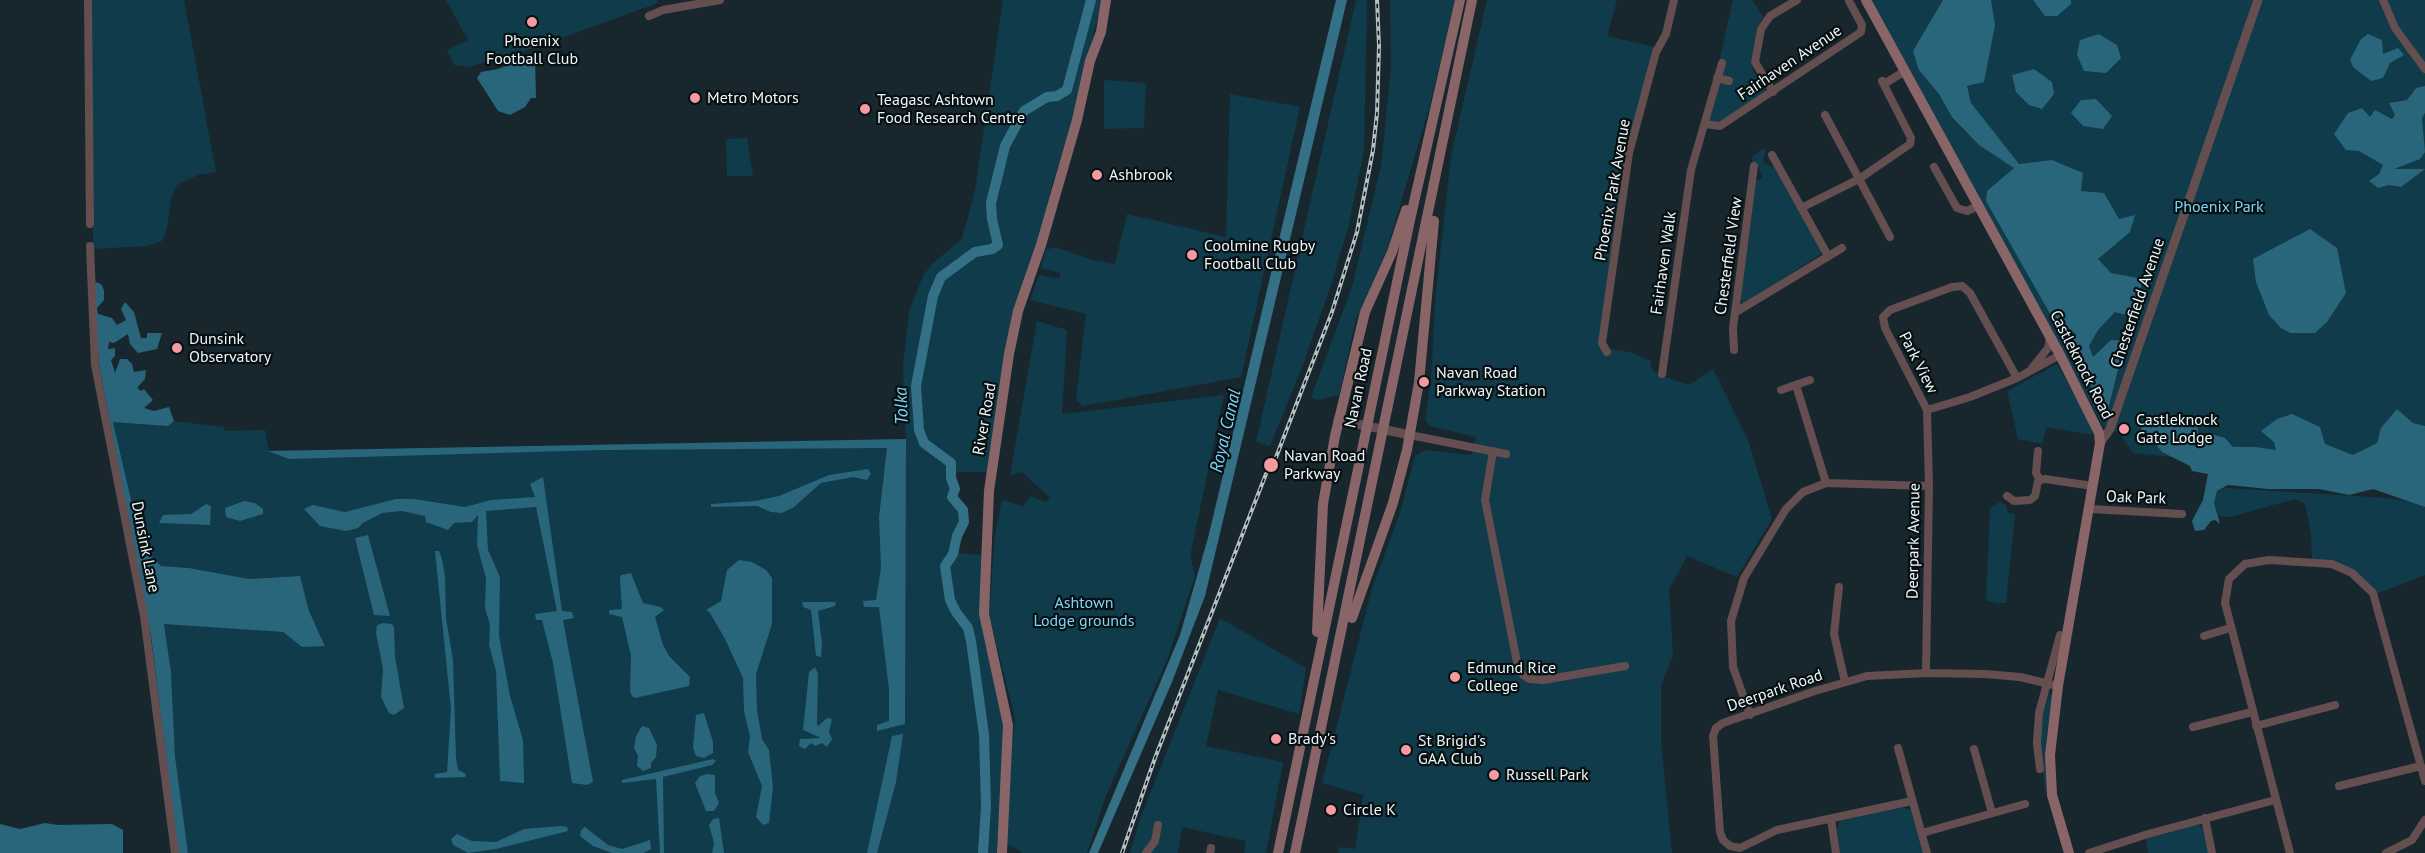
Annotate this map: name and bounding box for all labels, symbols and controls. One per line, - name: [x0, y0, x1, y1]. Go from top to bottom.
- marker: Phoenix Football Club: [525, 15, 539, 29]
- street label: Fairhaven Avenue: [1734, 21, 1846, 105]
- place label: Phoenix Football Club: [486, 31, 578, 69]
- place label: Metro Motors: [707, 88, 799, 108]
- place label: Teagasc Ashtown Food Research Centre: [877, 90, 1025, 128]
- marker: Metro Motors: [688, 91, 702, 105]
- marker: Teagasc Ashtown Food Research Centre: [858, 102, 872, 116]
- street label: Phoenix Park Avenue: [1591, 118, 1635, 262]
- place label: Ashbrook: [1109, 165, 1173, 185]
- marker: Ashbrook: [1090, 168, 1104, 182]
- street label: Chesterfield View: [1711, 196, 1747, 316]
- park label: Phoenix Park: [2174, 197, 2264, 217]
- street label: Fairhaven Walk: [1647, 210, 1681, 316]
- place label: Coolmine Rugby Football Club: [1204, 236, 1315, 274]
- street label: Chesterfield Avenue: [2107, 236, 2169, 370]
- marker: Coolmine Rugby Football Club: [1185, 248, 1199, 262]
- street label: Castleknock Road: [2045, 307, 2117, 423]
- place label: Dunsink Observatory: [189, 329, 271, 367]
- street label: Park View: [1894, 329, 1942, 397]
- marker: Dunsink Observatory: [170, 341, 184, 355]
- street label: Navan Road: [1341, 346, 1377, 430]
- place label: Navan Road Parkway Station: [1436, 363, 1546, 401]
- marker: Navan Road Parkway Station: [1417, 375, 1431, 389]
- street label: River Road: [969, 381, 1001, 457]
- water label: Tolka: [891, 387, 913, 425]
- water label: Royal Canal: [1206, 387, 1246, 475]
- place label: Castleknock Gate Lodge: [2136, 410, 2218, 448]
- marker: Castleknock Gate Lodge: [2117, 422, 2131, 436]
- place label: Navan Road Parkway: [1284, 446, 1365, 484]
- marker: Navan Road Parkway: [1262, 456, 1280, 474]
- street label: Deerpark Avenue: [1903, 483, 1925, 599]
- street label: Oak Park: [2106, 487, 2166, 509]
- street label: Dunsink Lane: [127, 500, 163, 594]
- park label: Ashtown Lodge grounds: [1034, 593, 1134, 631]
- place label: Edmund Rice College: [1467, 658, 1556, 696]
- street label: Deerpark Road: [1725, 666, 1825, 716]
- marker: Edmund Rice College: [1448, 670, 1462, 684]
- place label: Brady's: [1288, 729, 1336, 749]
- place label: St Brigid's GAA Club: [1418, 731, 1486, 769]
- marker: Brady's: [1269, 732, 1283, 746]
- marker: St Brigid's GAA Club: [1399, 743, 1413, 757]
- place label: Russell Park: [1506, 765, 1589, 785]
- marker: Russell Park: [1487, 768, 1501, 782]
- place label: Circle K: [1343, 800, 1396, 820]
- marker: Circle K: [1324, 803, 1338, 817]

